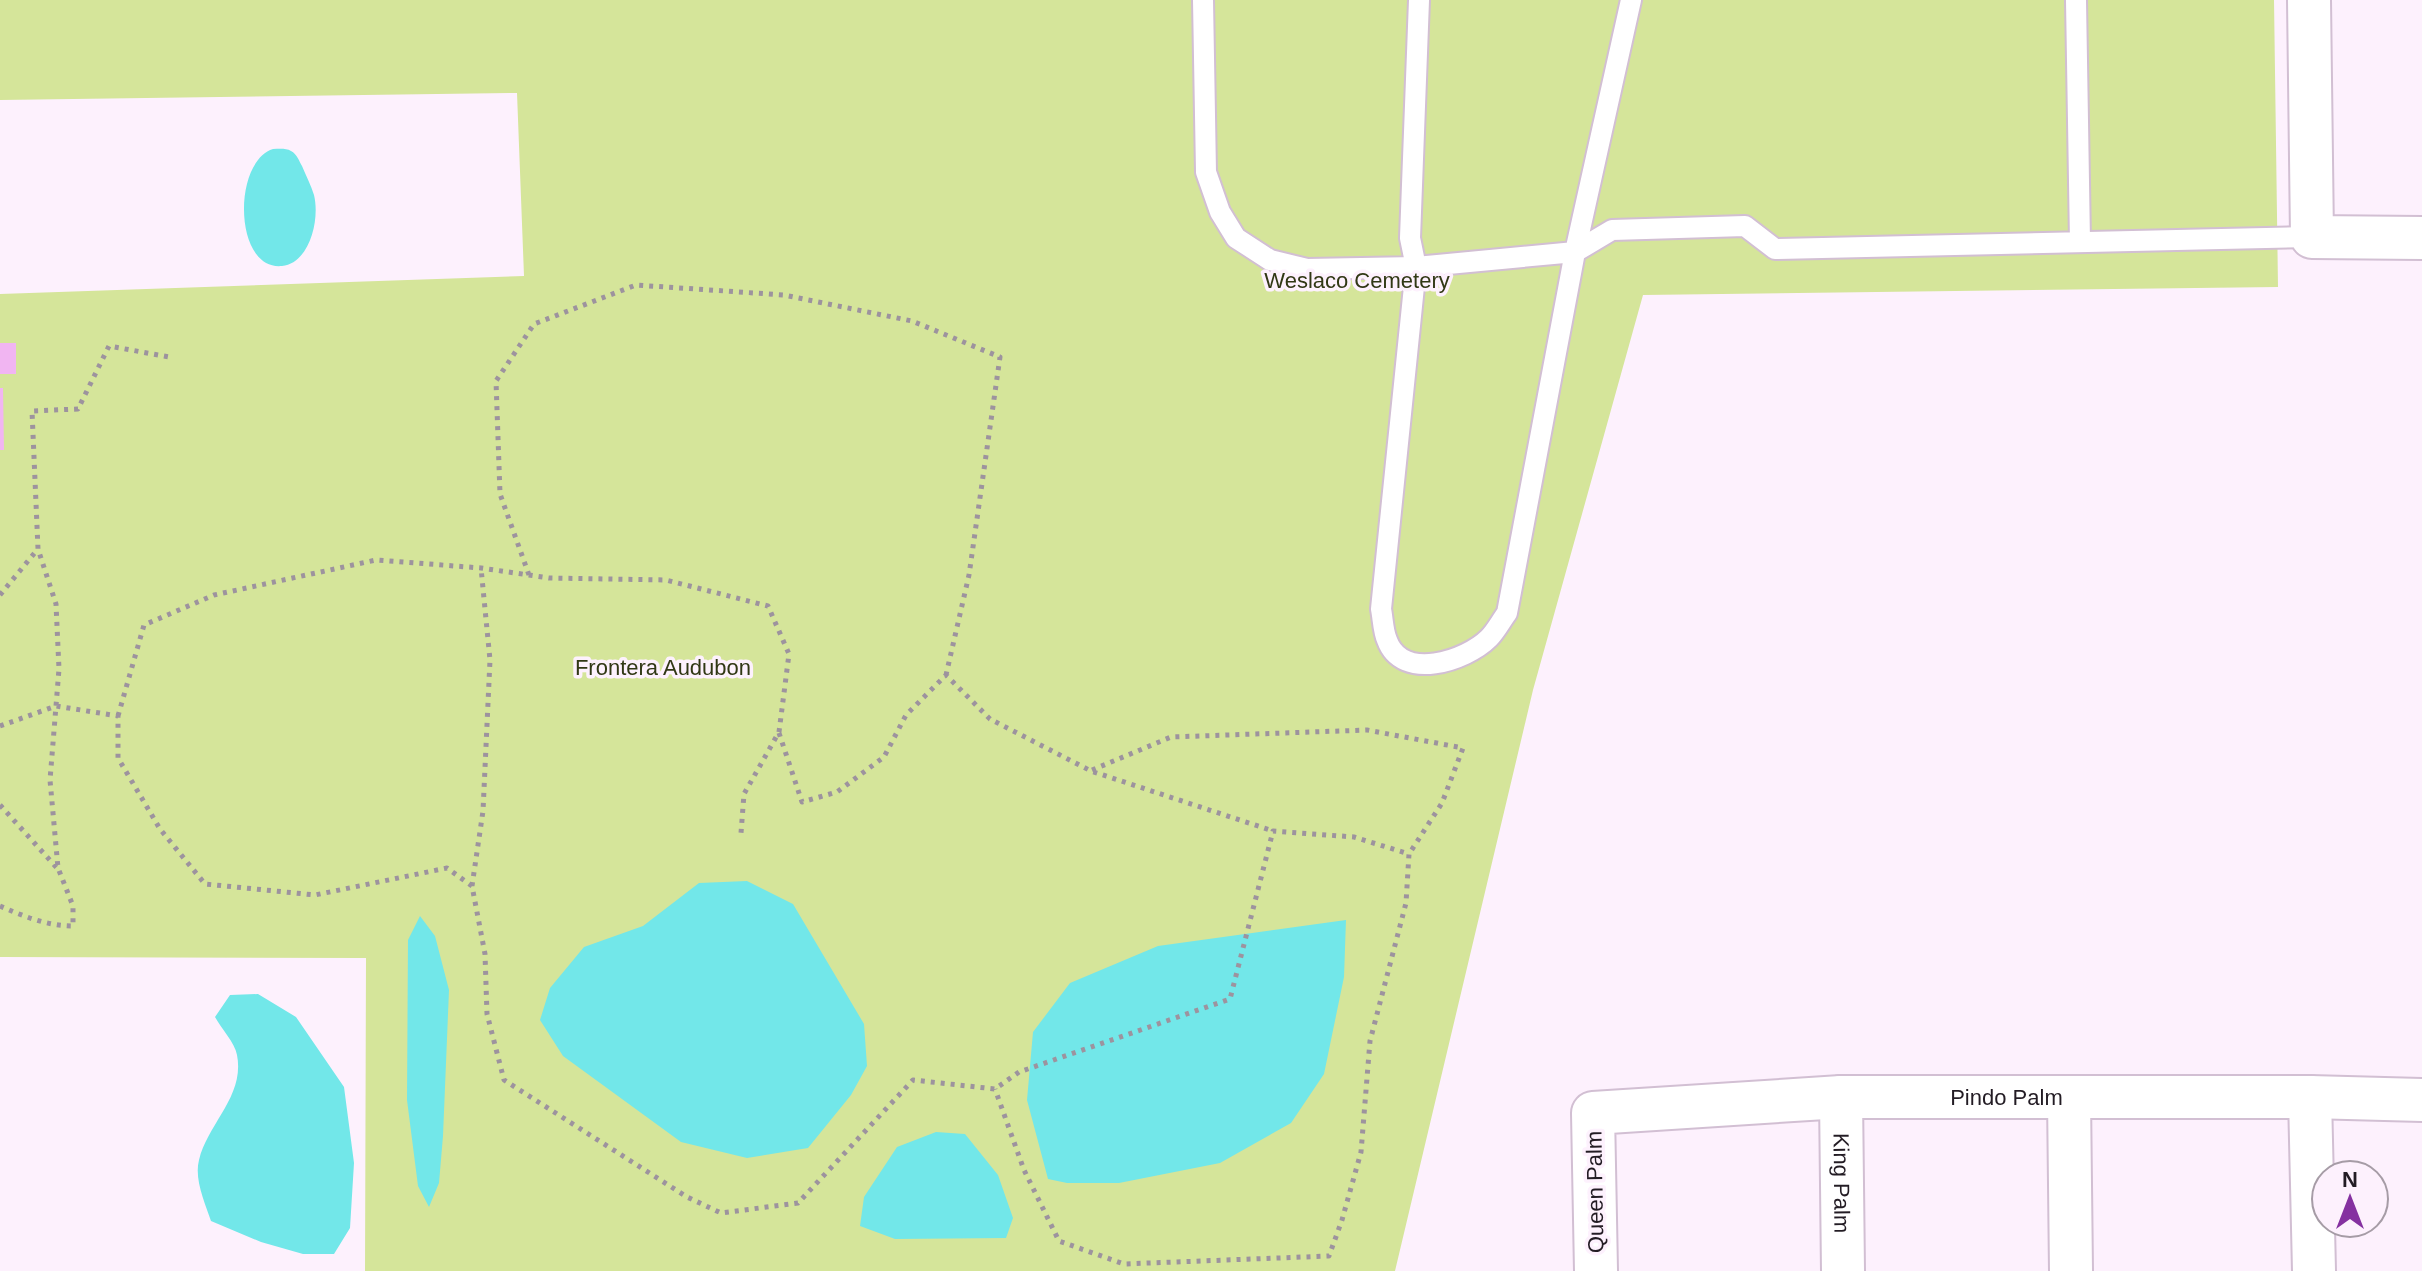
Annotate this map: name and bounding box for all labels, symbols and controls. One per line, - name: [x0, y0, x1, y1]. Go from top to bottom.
- park label: Weslaco Cemetery: [1264, 268, 1450, 293]
- park label: Frontera Audubon: [575, 655, 751, 680]
- street label: Pindo Palm: [1950, 1085, 2063, 1110]
- street label: Queen Palm: [1581, 1131, 1609, 1253]
- street label: King Palm: [1829, 1133, 1855, 1233]
- north arrow: [2310, 1159, 2390, 1239]
- text: N: [2342, 1167, 2358, 1192]

